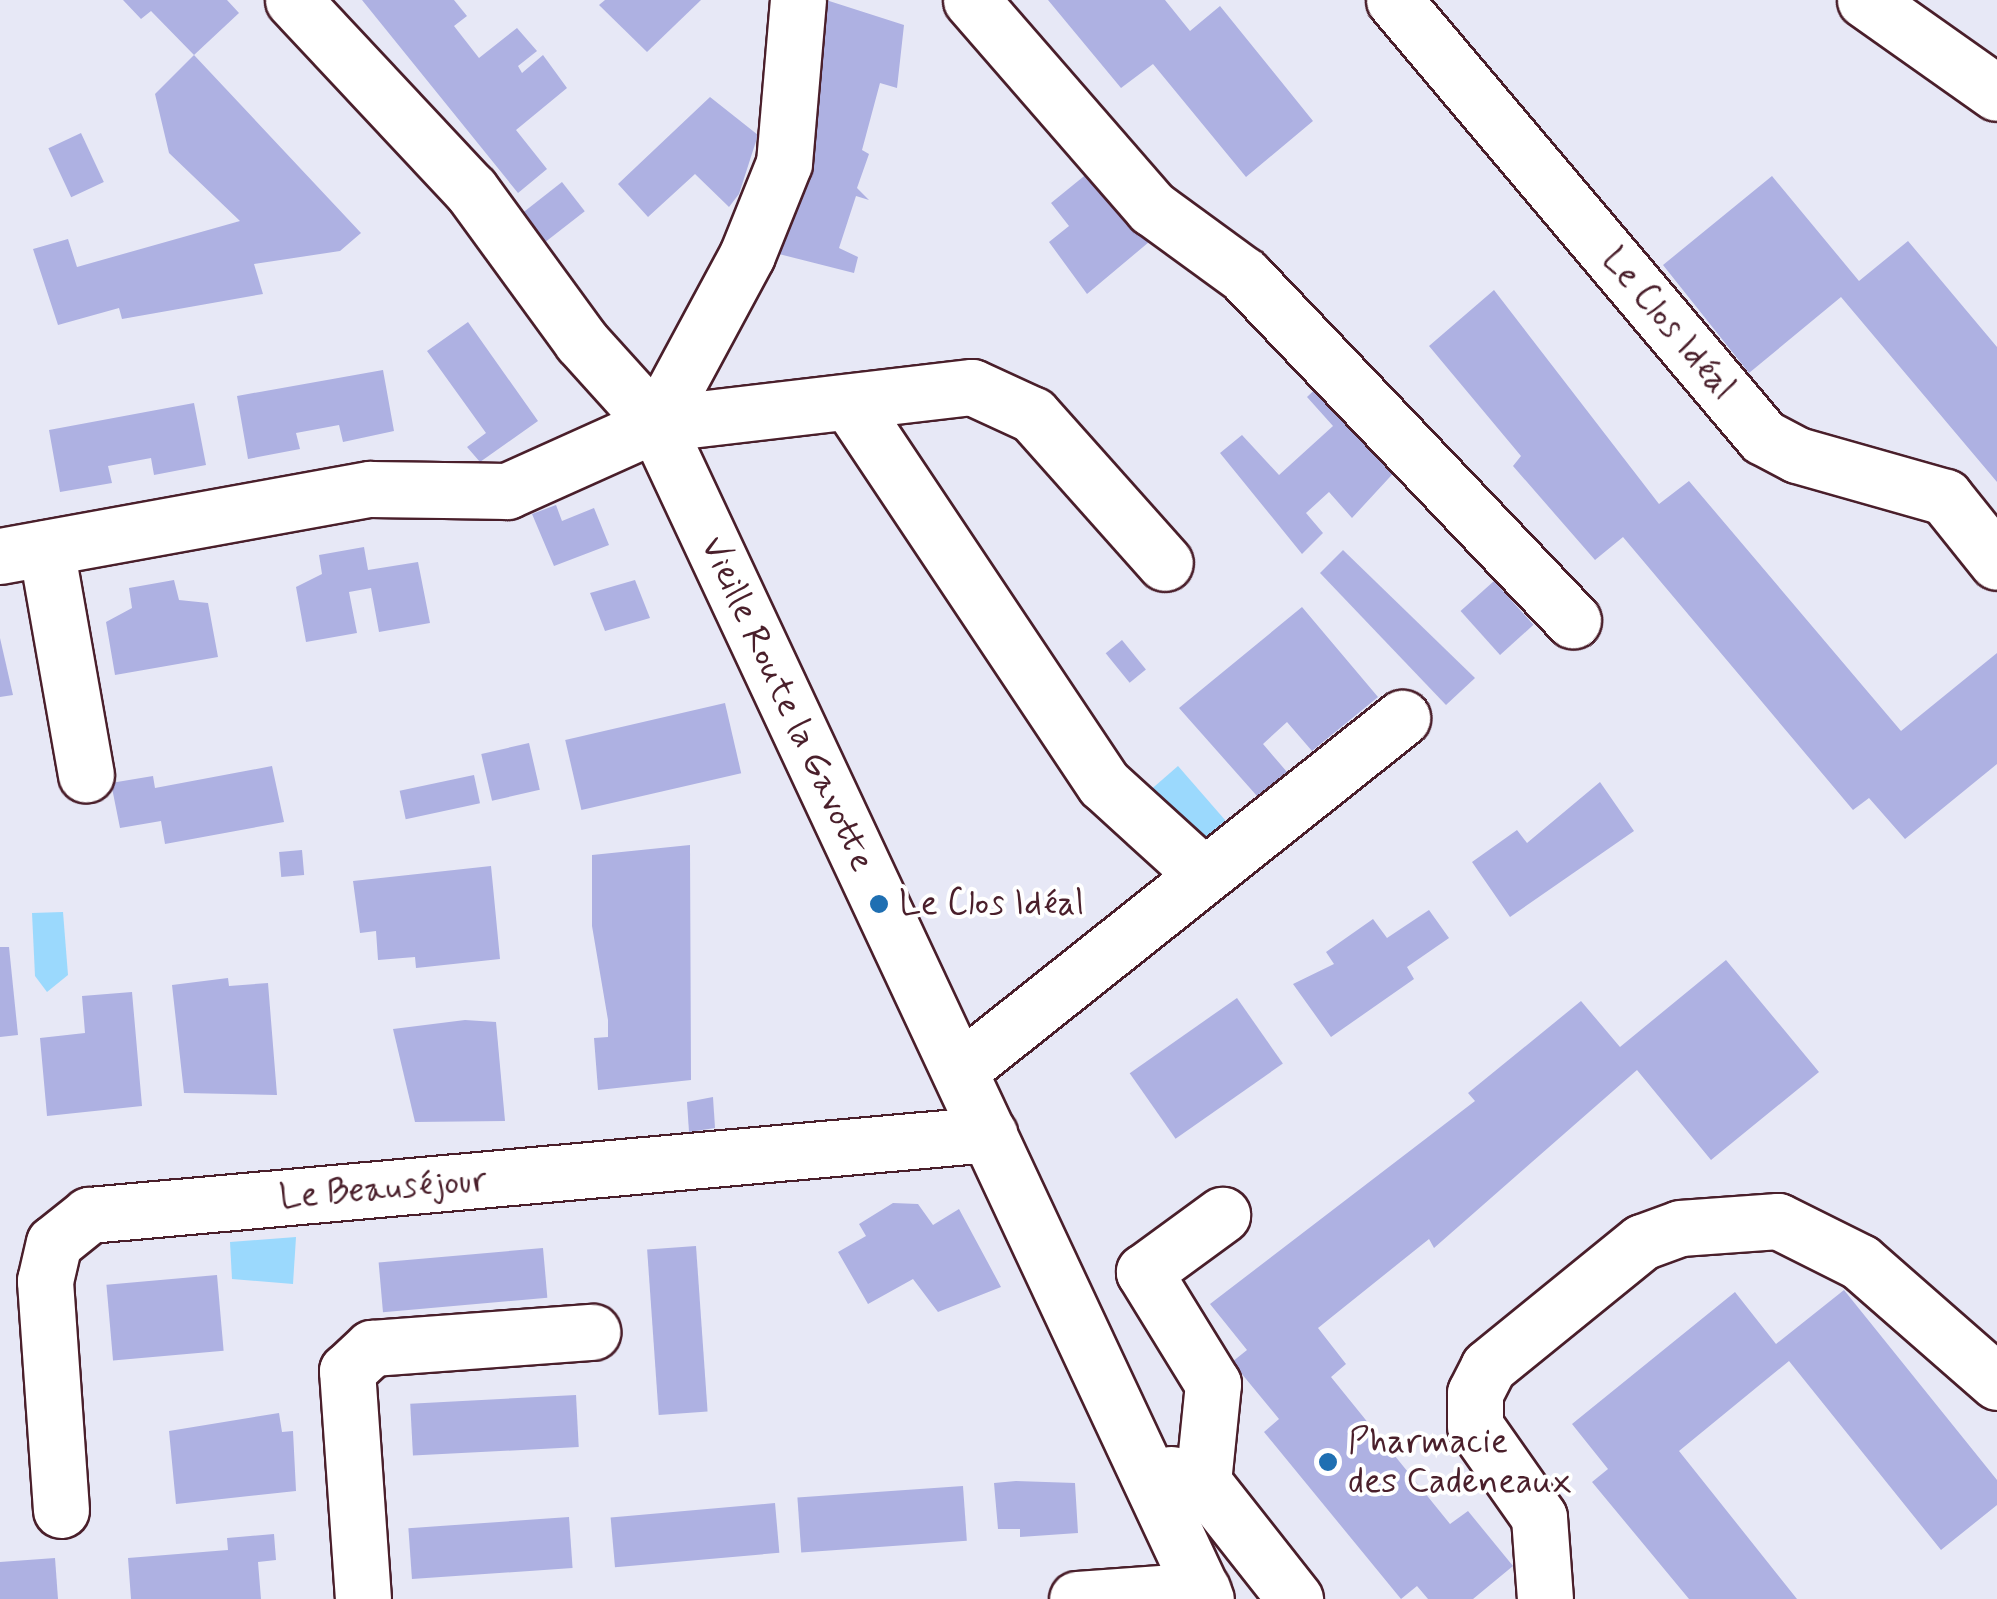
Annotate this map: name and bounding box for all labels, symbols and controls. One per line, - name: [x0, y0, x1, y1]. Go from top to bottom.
- street label: Le Clos Idéal: [1589, 235, 1747, 413]
- street label: Vieille Route la Gavotte: [696, 540, 878, 868]
- place label: Le Clos Idéal: [899, 883, 1096, 925]
- marker: Le Clos Idéal: [868, 893, 890, 915]
- street label: Le Beauséjour: [277, 1159, 489, 1219]
- place label: Pharmacie des Cadeneaux: [1348, 1421, 1577, 1503]
- marker: Pharmacie des Cadeneaux: [1317, 1451, 1339, 1473]

